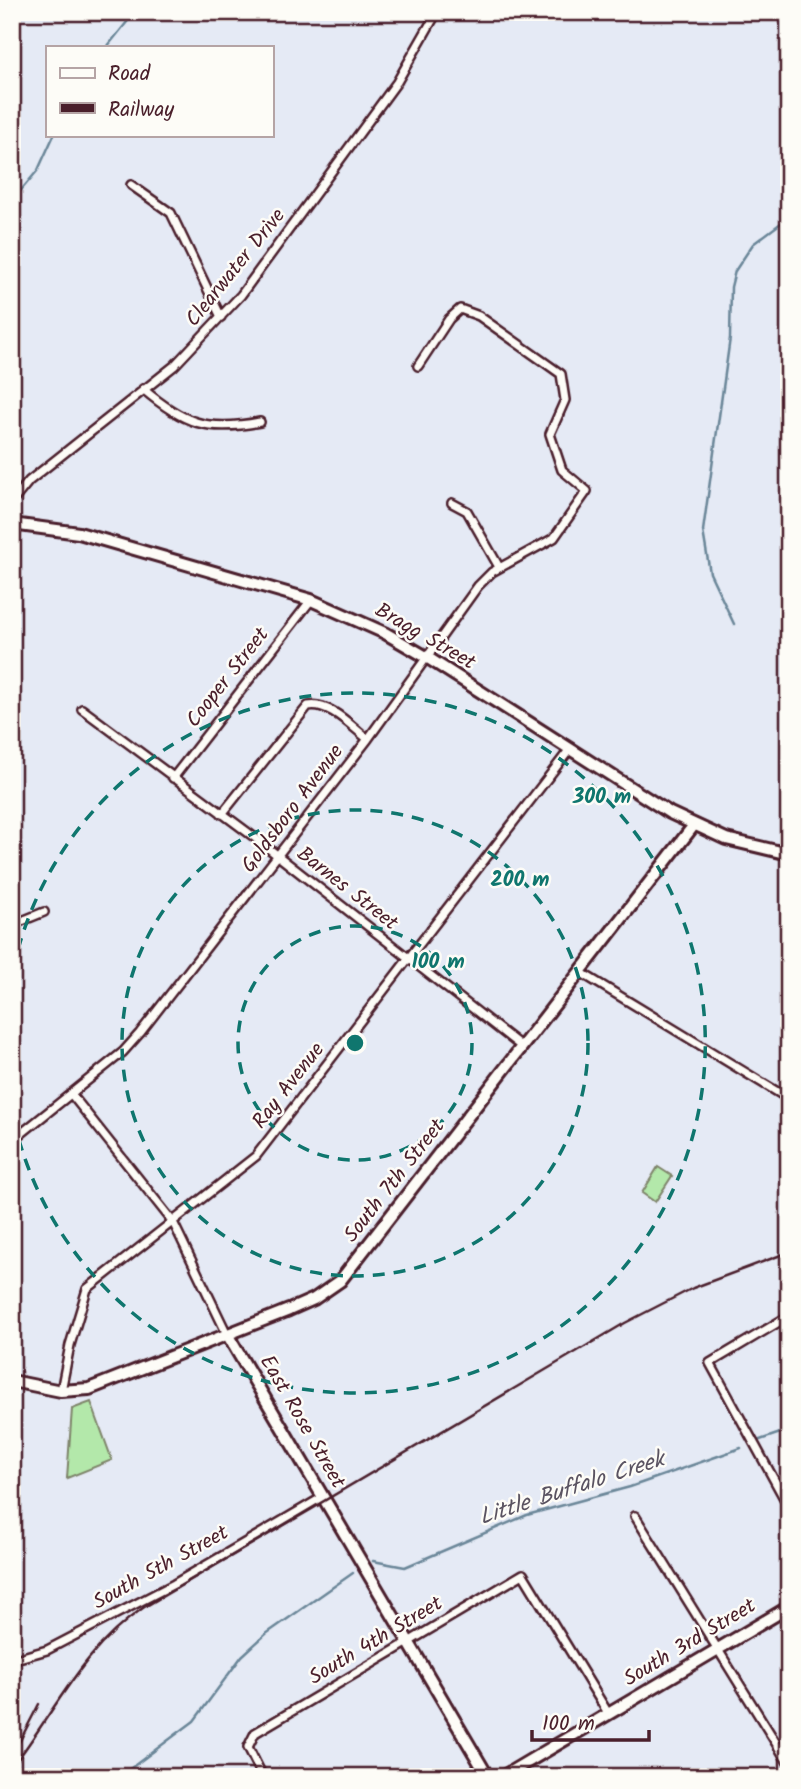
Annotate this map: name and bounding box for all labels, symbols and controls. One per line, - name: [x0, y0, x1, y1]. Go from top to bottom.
- legend: [46, 46, 273, 136]
- text: Road: [108, 58, 151, 91]
- text: Railway: [108, 94, 174, 127]
- street label: Clearwater Drive: [178, 201, 295, 335]
- street label: Bragg Street: [368, 595, 482, 680]
- street label: Cooper Street: [178, 620, 278, 735]
- street label: Goldsboro Avenue: [233, 737, 353, 880]
- text: 300 m: [572, 781, 631, 814]
- street label: Barnes Street: [289, 839, 406, 940]
- text: 200 m: [490, 864, 550, 897]
- text: 100 m: [411, 946, 465, 979]
- centre of rings: [343, 1031, 367, 1055]
- street label: Ray Avenue: [245, 1035, 334, 1136]
- street label: South 7th Street: [336, 1111, 455, 1250]
- street label: East Rose Street: [250, 1349, 354, 1496]
- water label: Little Buffalo Creek: [475, 1441, 672, 1536]
- street label: South 5th Street: [87, 1517, 236, 1619]
- street label: South 4th Street: [303, 1587, 450, 1694]
- street label: South 3rd Street: [617, 1590, 763, 1696]
- scale bar: [532, 1698, 649, 1742]
- text: 100 m: [542, 1708, 595, 1741]

